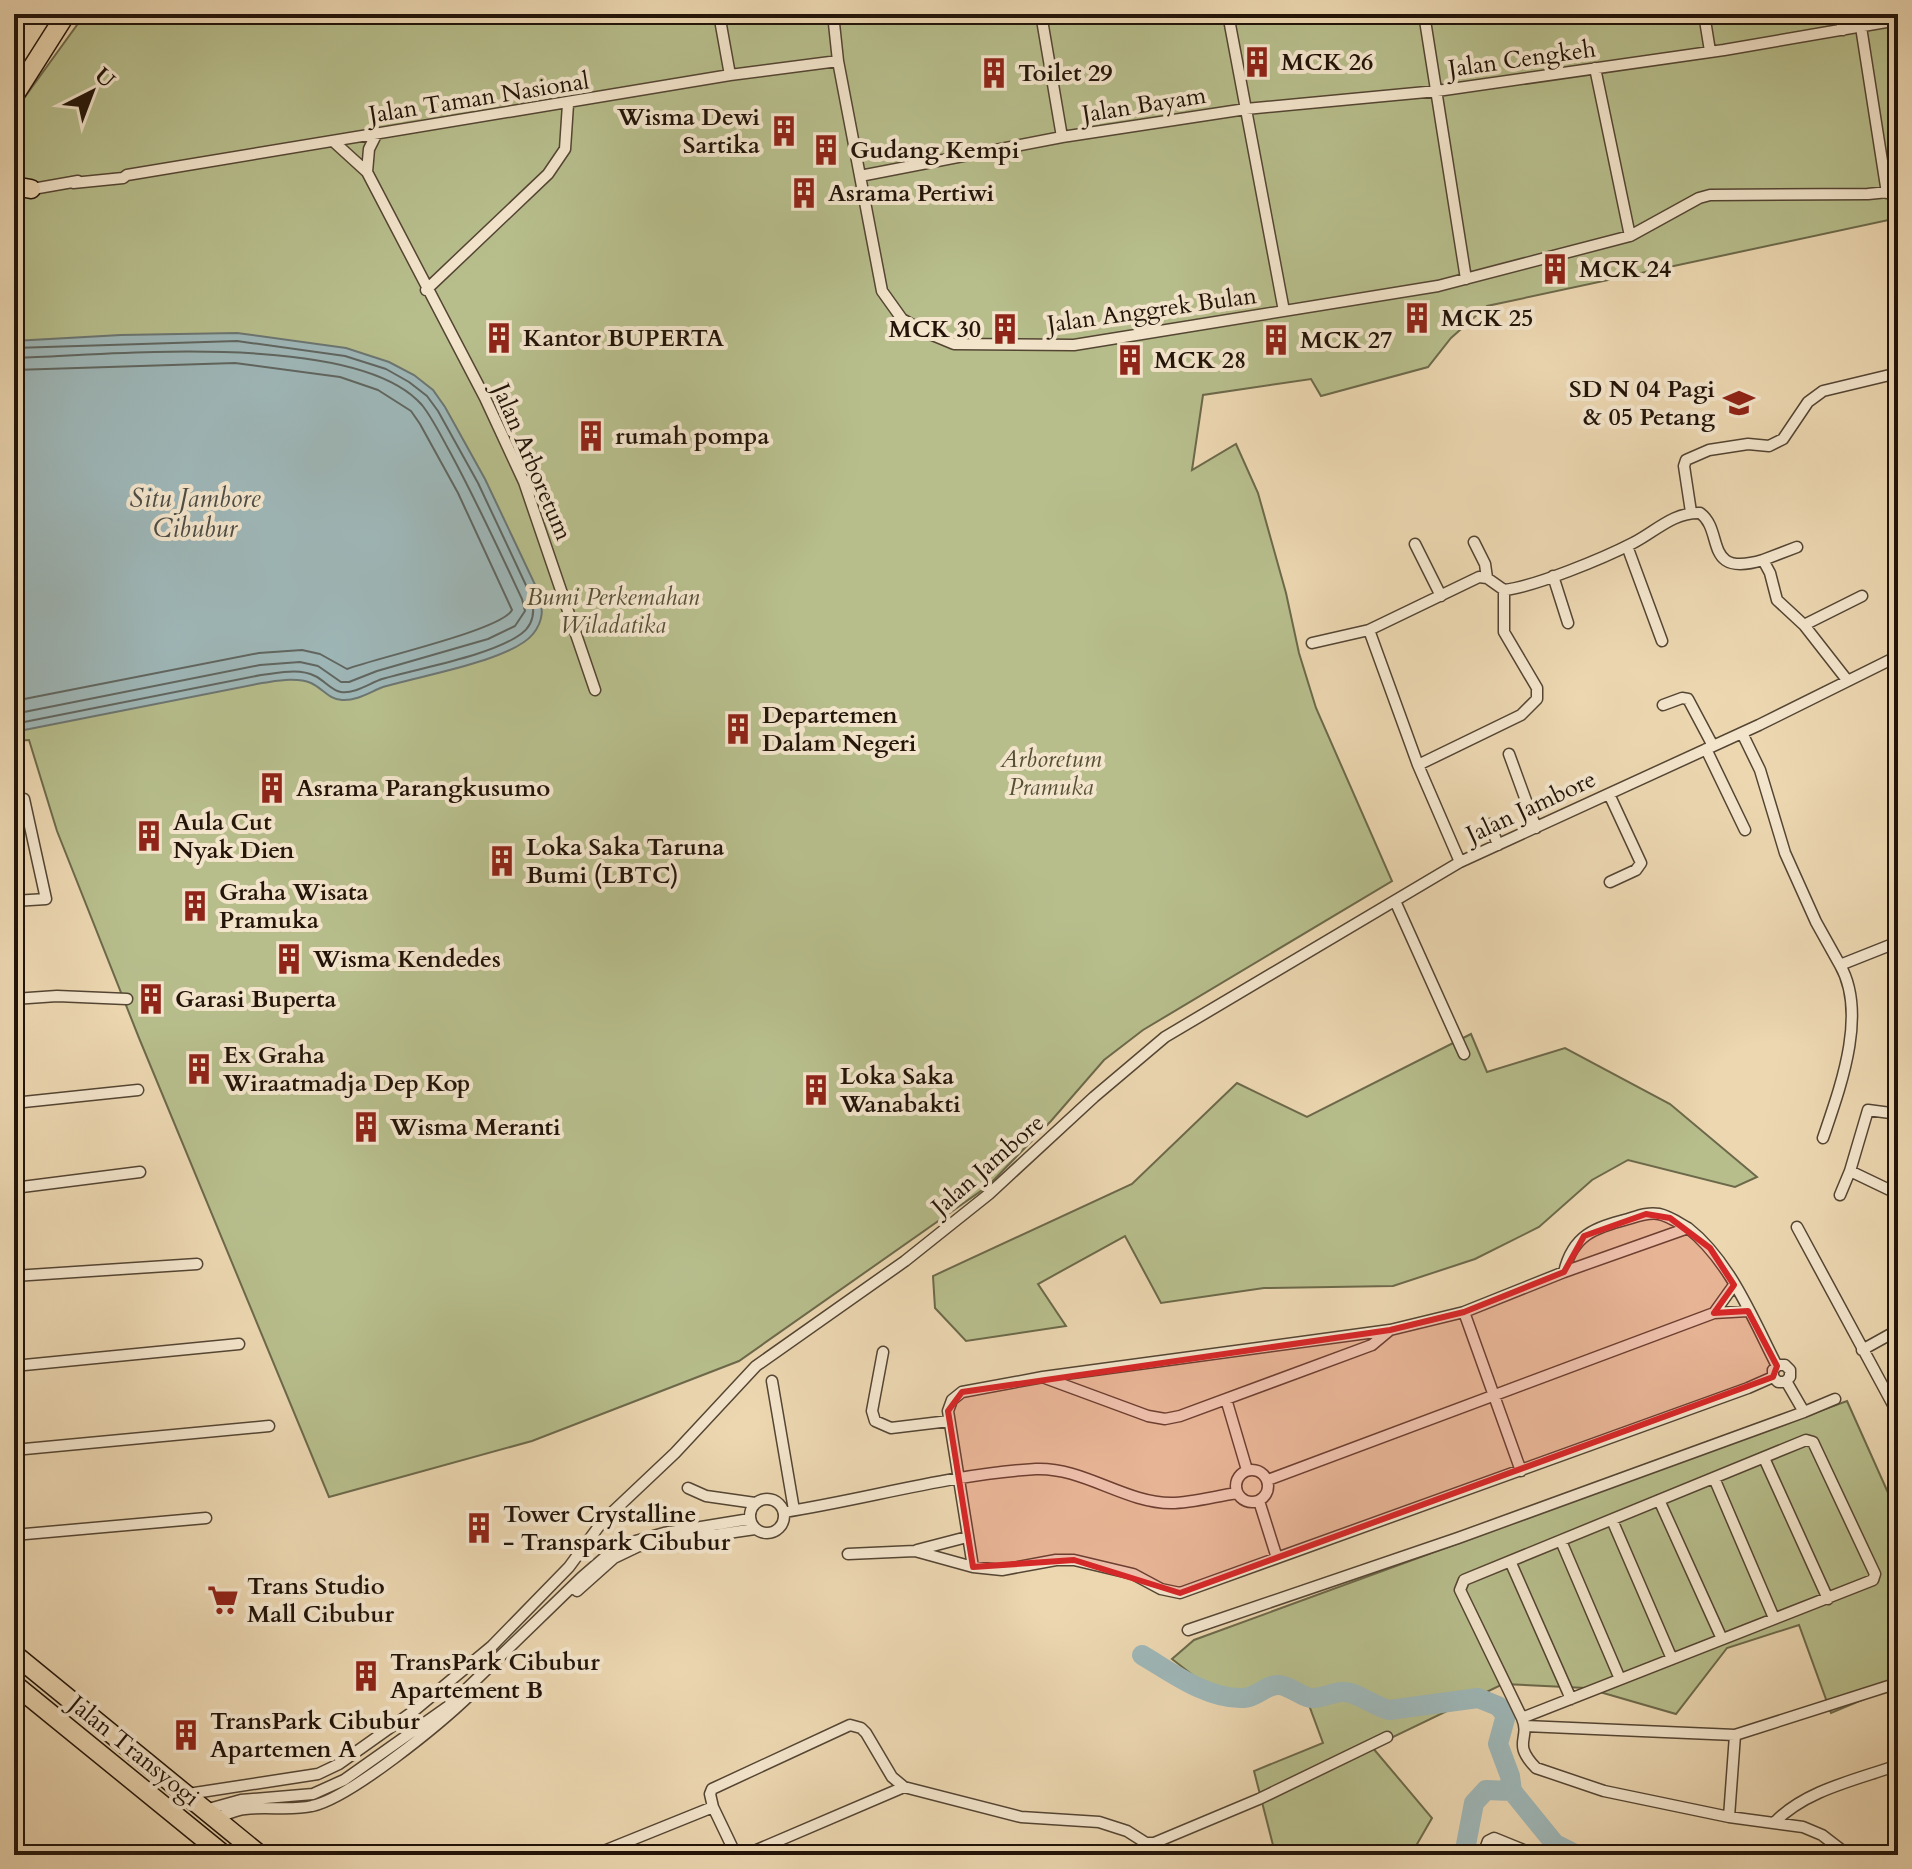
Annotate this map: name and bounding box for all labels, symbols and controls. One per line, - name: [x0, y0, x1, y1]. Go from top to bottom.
- street label: Jalan Cengkeh: [1443, 32, 1598, 86]
- building icon: MCK 26: [1240, 45, 1274, 79]
- place label: MCK 26: [1281, 46, 1373, 79]
- north arrow: [52, 52, 132, 132]
- building icon: Toilet 29: [977, 56, 1011, 90]
- place label: Toilet 29: [1018, 57, 1113, 90]
- text: U: [88, 61, 121, 95]
- street label: Jalan Taman Nasional: [364, 64, 591, 132]
- street label: Jalan Bayam: [1077, 79, 1209, 132]
- place label: Wisma Dewi Sartika: [616, 101, 760, 162]
- building icon: Wisma Dewi Sartika: [767, 114, 801, 148]
- building icon: Gudang Kempi: [809, 133, 843, 167]
- place label: Gudang Kempi: [850, 134, 1020, 167]
- building icon: Asrama Pertiwi: [787, 176, 821, 210]
- place label: Asrama Pertiwi: [828, 177, 994, 210]
- building icon: MCK 24: [1538, 252, 1572, 286]
- place label: MCK 24: [1579, 253, 1671, 286]
- street label: Jalan Anggrek Bulan: [1042, 279, 1259, 341]
- building icon: MCK 25: [1400, 301, 1434, 335]
- place label: MCK 25: [1441, 302, 1533, 335]
- building icon: MCK 30: [988, 312, 1022, 346]
- place label: MCK 30: [889, 313, 981, 346]
- building icon: Kantor BUPERTA: [482, 321, 516, 355]
- place label: Kantor BUPERTA: [523, 322, 724, 355]
- building icon: MCK 27: [1259, 323, 1293, 357]
- place label: MCK 27: [1300, 324, 1392, 357]
- building icon: MCK 28: [1113, 343, 1147, 377]
- place label: MCK 28: [1154, 344, 1246, 377]
- place label: SD N 04 Pagi & 05 Petang: [1569, 373, 1716, 434]
- street label: Jalan Arboretum: [483, 376, 580, 546]
- school or university icon: SD N 04 Pagi & 05 Petang: [1722, 386, 1756, 420]
- building icon: rumah pompa: [574, 419, 608, 453]
- place label: rumah pompa: [615, 420, 770, 453]
- water label: Situ Jambore Cibubur: [130, 481, 261, 546]
- park label: Bumi Perkemahan Wiladatika: [527, 581, 700, 642]
- place label: Departemen Dalam Negeri: [762, 699, 917, 760]
- building icon: Departemen Dalam Negeri: [721, 712, 755, 746]
- park label: Arboretum Pramuka: [999, 743, 1102, 804]
- street label: Jalan Jambore: [1458, 763, 1601, 853]
- building icon: Asrama Parangkusumo: [255, 771, 289, 805]
- place label: Asrama Parangkusumo: [296, 772, 550, 805]
- place label: Aula Cut Nyak Dien: [173, 806, 295, 867]
- building icon: Aula Cut Nyak Dien: [132, 819, 166, 853]
- place label: Loka Saka Taruna Bumi (LBTC): [526, 831, 725, 892]
- building icon: Loka Saka Taruna Bumi (LBTC): [485, 844, 519, 878]
- place label: Graha Wisata Pramuka: [219, 876, 369, 937]
- building icon: Graha Wisata Pramuka: [178, 889, 212, 923]
- building icon: Wisma Kendedes: [272, 942, 306, 976]
- place label: Wisma Kendedes: [312, 943, 501, 976]
- building icon: Garasi Buperta: [134, 982, 168, 1016]
- place label: Garasi Buperta: [175, 983, 336, 1016]
- place label: Ex Graha Wiraatmadja Dep Kop: [222, 1039, 471, 1100]
- building icon: Ex Graha Wiraatmadja Dep Kop: [182, 1052, 216, 1086]
- place label: Loka Saka Wanabakti: [839, 1060, 961, 1121]
- building icon: Loka Saka Wanabakti: [799, 1073, 833, 1107]
- street label: Jalan Jambore: [922, 1107, 1051, 1225]
- building icon: Wisma Meranti: [349, 1110, 383, 1144]
- place label: Wisma Meranti: [389, 1111, 561, 1144]
- place label: Tower Crystalline - Transpark Cibubur: [503, 1498, 731, 1559]
- building icon: Tower Crystalline - Transpark Cibubur: [462, 1511, 496, 1545]
- place label: Trans Studio Mall Cibubur: [247, 1570, 395, 1631]
- supermarket icon: Trans Studio Mall Cibubur: [206, 1583, 240, 1617]
- place label: TransPark Cibubur Apartement B: [390, 1646, 600, 1707]
- building icon: TransPark Cibubur Apartement B: [349, 1659, 383, 1693]
- street label: Jalan Transyogi: [59, 1686, 206, 1814]
- place label: TransPark Cibubur Apartemen A: [210, 1705, 420, 1766]
- building icon: TransPark Cibubur Apartemen A: [169, 1718, 203, 1752]

